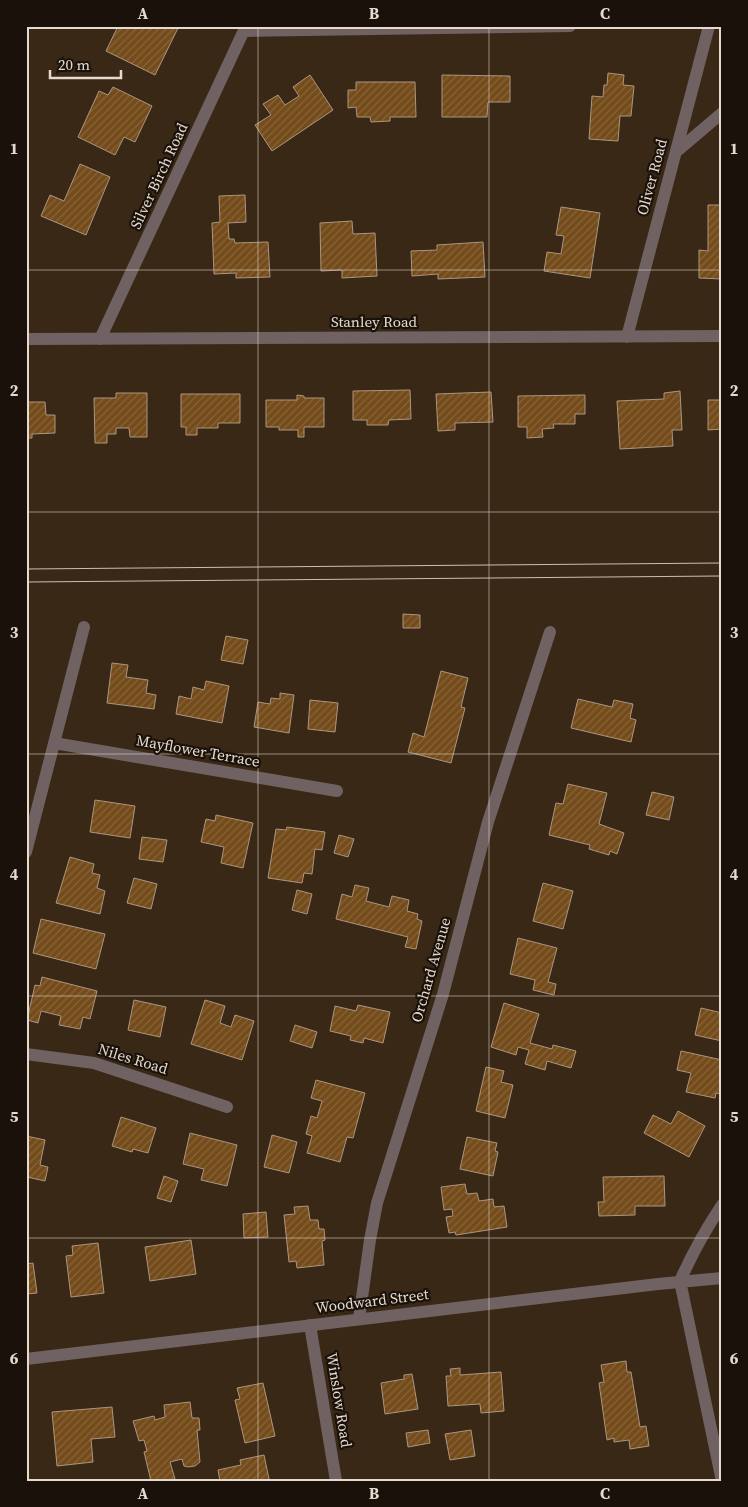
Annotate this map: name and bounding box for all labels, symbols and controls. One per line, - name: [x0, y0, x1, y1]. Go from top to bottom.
- text: A: [138, 2, 149, 24]
- text: B: [369, 2, 380, 24]
- text: C: [600, 2, 610, 24]
- scale bar: [50, 48, 121, 80]
- text: 20 m: [58, 54, 90, 75]
- street label: Silver Birch Road: [125, 119, 193, 232]
- street label: Oliver Road: [631, 136, 672, 217]
- text: 1: [10, 137, 18, 159]
- text: 1: [730, 137, 738, 159]
- street label: Stanley Road: [331, 311, 418, 332]
- text: 2: [10, 379, 19, 401]
- text: 2: [730, 379, 739, 401]
- text: 3: [10, 621, 19, 643]
- text: 3: [730, 621, 739, 643]
- street label: Mayflower Terrace: [135, 729, 262, 772]
- text: 4: [10, 863, 19, 885]
- text: 4: [730, 863, 739, 885]
- street label: Orchard Avenue: [406, 915, 456, 1025]
- street label: Niles Road: [96, 1038, 171, 1079]
- text: 5: [10, 1105, 19, 1127]
- text: 5: [730, 1105, 739, 1127]
- street label: Woodward Street: [314, 1283, 430, 1318]
- text: 6: [10, 1347, 19, 1369]
- text: 6: [730, 1347, 739, 1369]
- street label: Winslow Road: [322, 1351, 357, 1449]
- text: A: [138, 1482, 149, 1504]
- text: B: [369, 1482, 380, 1504]
- text: C: [600, 1482, 610, 1504]

